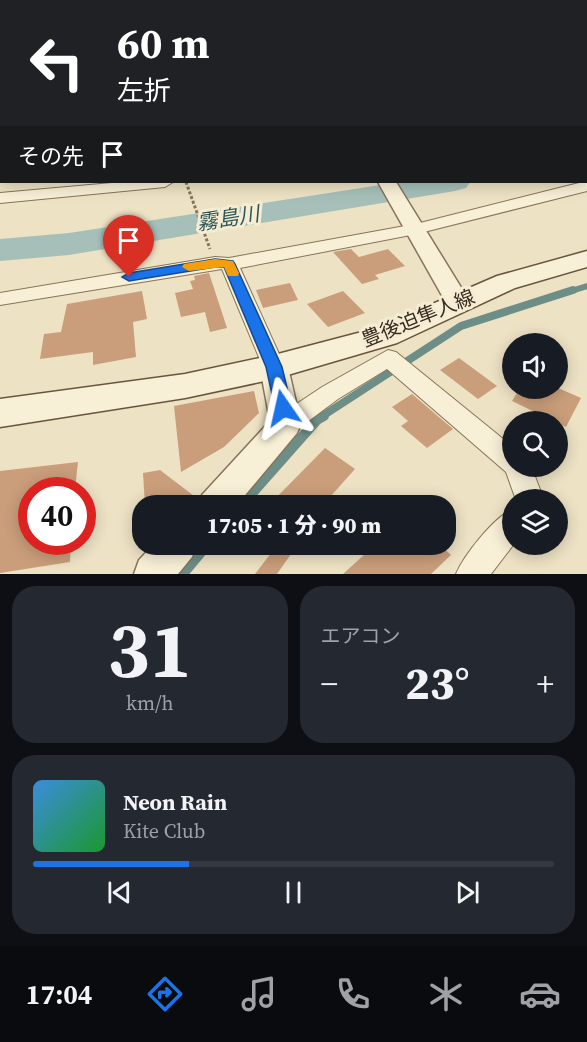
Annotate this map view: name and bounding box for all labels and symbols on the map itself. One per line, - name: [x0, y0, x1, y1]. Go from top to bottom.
- water label: 霧島川: [195, 198, 263, 237]
- pin: [103, 215, 154, 277]
- street label: 豊後迫隼人線: [357, 283, 479, 353]
- position arrow: [251, 376, 315, 440]
- speed limit sign: 40: [18, 477, 96, 555]

